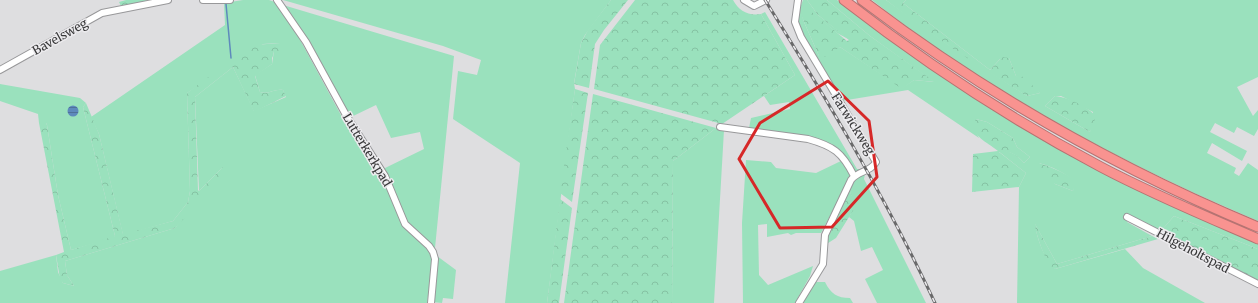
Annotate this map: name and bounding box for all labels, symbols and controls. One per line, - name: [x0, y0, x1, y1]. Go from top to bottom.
- street label: Bavelsweg: [30, 15, 91, 58]
- street label: Farwickweg: [828, 90, 879, 158]
- street label: Lutterkerkpad: [340, 110, 395, 189]
- street label: Hilgeholtspad: [1154, 225, 1232, 276]

